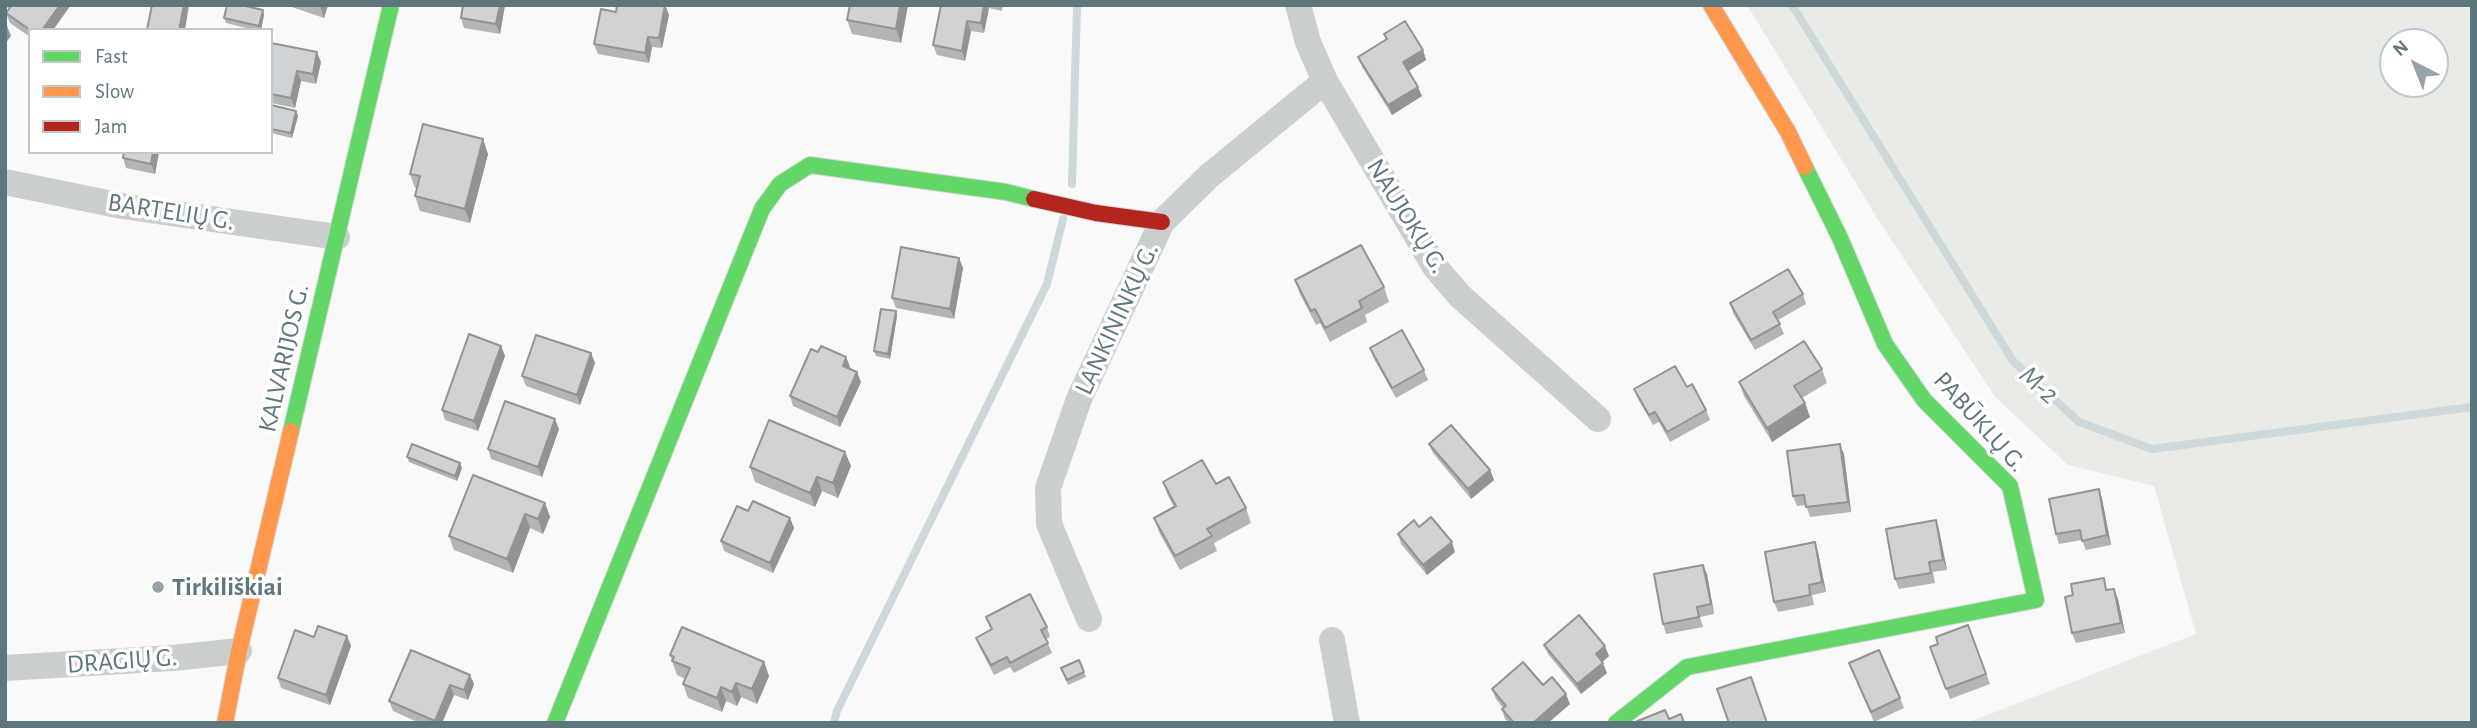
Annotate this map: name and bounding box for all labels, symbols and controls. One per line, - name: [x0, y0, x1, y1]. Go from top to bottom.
- legend: [28, 28, 273, 154]
- north arrow: [2379, 28, 2449, 98]
- text: N: [2390, 37, 2412, 60]
- text: Fast: [95, 46, 128, 67]
- text: Slow: [95, 81, 134, 102]
- text: Jam: [95, 116, 127, 137]
- street label: NAUJOKŲ G.: [1360, 153, 1454, 279]
- street label: BARTELIŲ G.: [106, 187, 236, 237]
- street label: LANKININKŲ G.: [1068, 238, 1166, 400]
- street label: KALVARIJOS G.: [252, 281, 316, 435]
- water label: M-2: [2012, 359, 2066, 411]
- street label: PABŪKLŲ G.: [1927, 365, 2033, 479]
- place label: Tirkiliškiai: [172, 571, 283, 603]
- marker: Tirkiliškiai: [150, 579, 166, 595]
- street label: DRAGIŲ G.: [66, 642, 178, 680]

